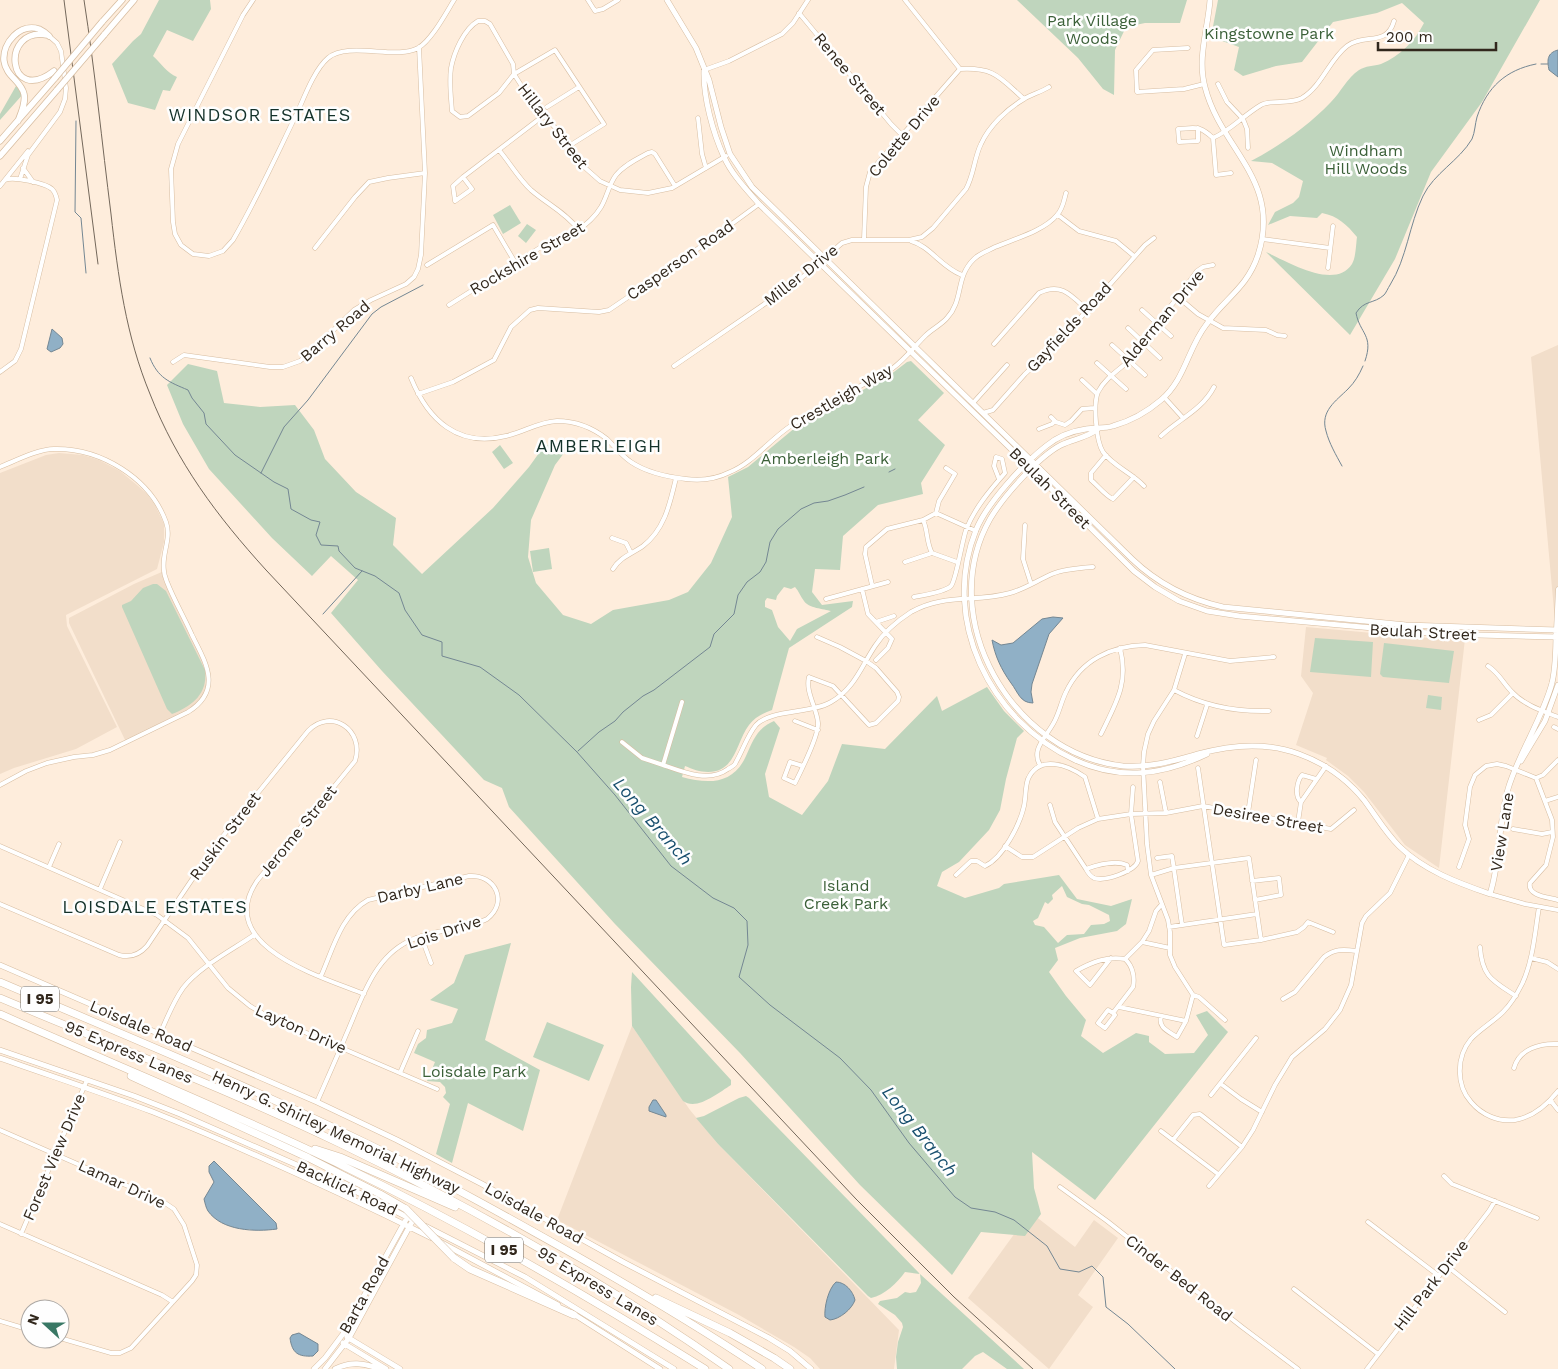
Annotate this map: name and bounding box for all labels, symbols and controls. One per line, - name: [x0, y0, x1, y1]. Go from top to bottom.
- park label: Park Village Woods: [1047, 11, 1137, 48]
- scale bar: [1378, 20, 1496, 52]
- park label: Kingstowne Park: [1204, 24, 1334, 43]
- text: 200 m: [1386, 28, 1433, 46]
- street label: Renee Street: [810, 29, 890, 119]
- street label: Hillary Street: [514, 80, 592, 173]
- street label: Colette Drive: [864, 91, 944, 181]
- district label: WINDSOR ESTATES: [169, 104, 351, 125]
- park label: Windham Hill Woods: [1325, 141, 1407, 178]
- street label: Casperson Road: [623, 216, 737, 304]
- street label: Rockshire Street: [466, 217, 588, 299]
- street label: Miller Drive: [760, 240, 842, 310]
- street label: Alderman Drive: [1116, 266, 1208, 370]
- street label: Gayfields Road: [1022, 278, 1116, 376]
- street label: Barry Road: [296, 296, 374, 366]
- street label: Crestleigh Way: [786, 360, 896, 434]
- district label: AMBERLEIGH: [536, 435, 662, 456]
- street label: Beulah Street: [1005, 443, 1095, 533]
- park label: Amberleigh Park: [761, 449, 889, 468]
- street label: Beulah Street: [1369, 620, 1477, 644]
- water label: Long Branch: [609, 773, 697, 869]
- street label: Jerome Street: [255, 781, 341, 881]
- street label: Ruskin Street: [186, 788, 265, 884]
- street label: View Lane: [1486, 791, 1518, 873]
- street label: Desiree Street: [1211, 799, 1325, 837]
- street label: Darby Lane: [375, 869, 465, 907]
- park label: Island Creek Park: [804, 876, 888, 913]
- district label: LOISDALE ESTATES: [62, 896, 248, 917]
- street label: Lois Drive: [405, 911, 483, 953]
- road number: I 95: [21, 986, 59, 1012]
- street label: Loisdale Road: [87, 996, 195, 1056]
- street label: Layton Drive: [252, 1000, 350, 1058]
- street label: 95 Express Lanes: [62, 1016, 196, 1088]
- park label: Loisdale Park: [422, 1062, 526, 1081]
- street label: Henry G. Shirley Memorial Highway: [209, 1066, 464, 1198]
- water label: Long Branch: [878, 1081, 962, 1181]
- street label: Forest View Drive: [19, 1091, 89, 1223]
- street label: Lamar Drive: [75, 1155, 169, 1213]
- street label: Backlick Road: [294, 1156, 400, 1220]
- street label: Loisdale Road: [482, 1178, 586, 1248]
- street label: Cinder Bed Road: [1122, 1230, 1236, 1326]
- street label: Hill Park Drive: [1390, 1236, 1472, 1334]
- road number: I 95: [485, 1238, 523, 1262]
- street label: 95 Express Lanes: [534, 1242, 662, 1330]
- street label: Barta Road: [335, 1253, 393, 1337]
- north arrow: [20, 1299, 70, 1349]
- text: N: [24, 1312, 42, 1327]

